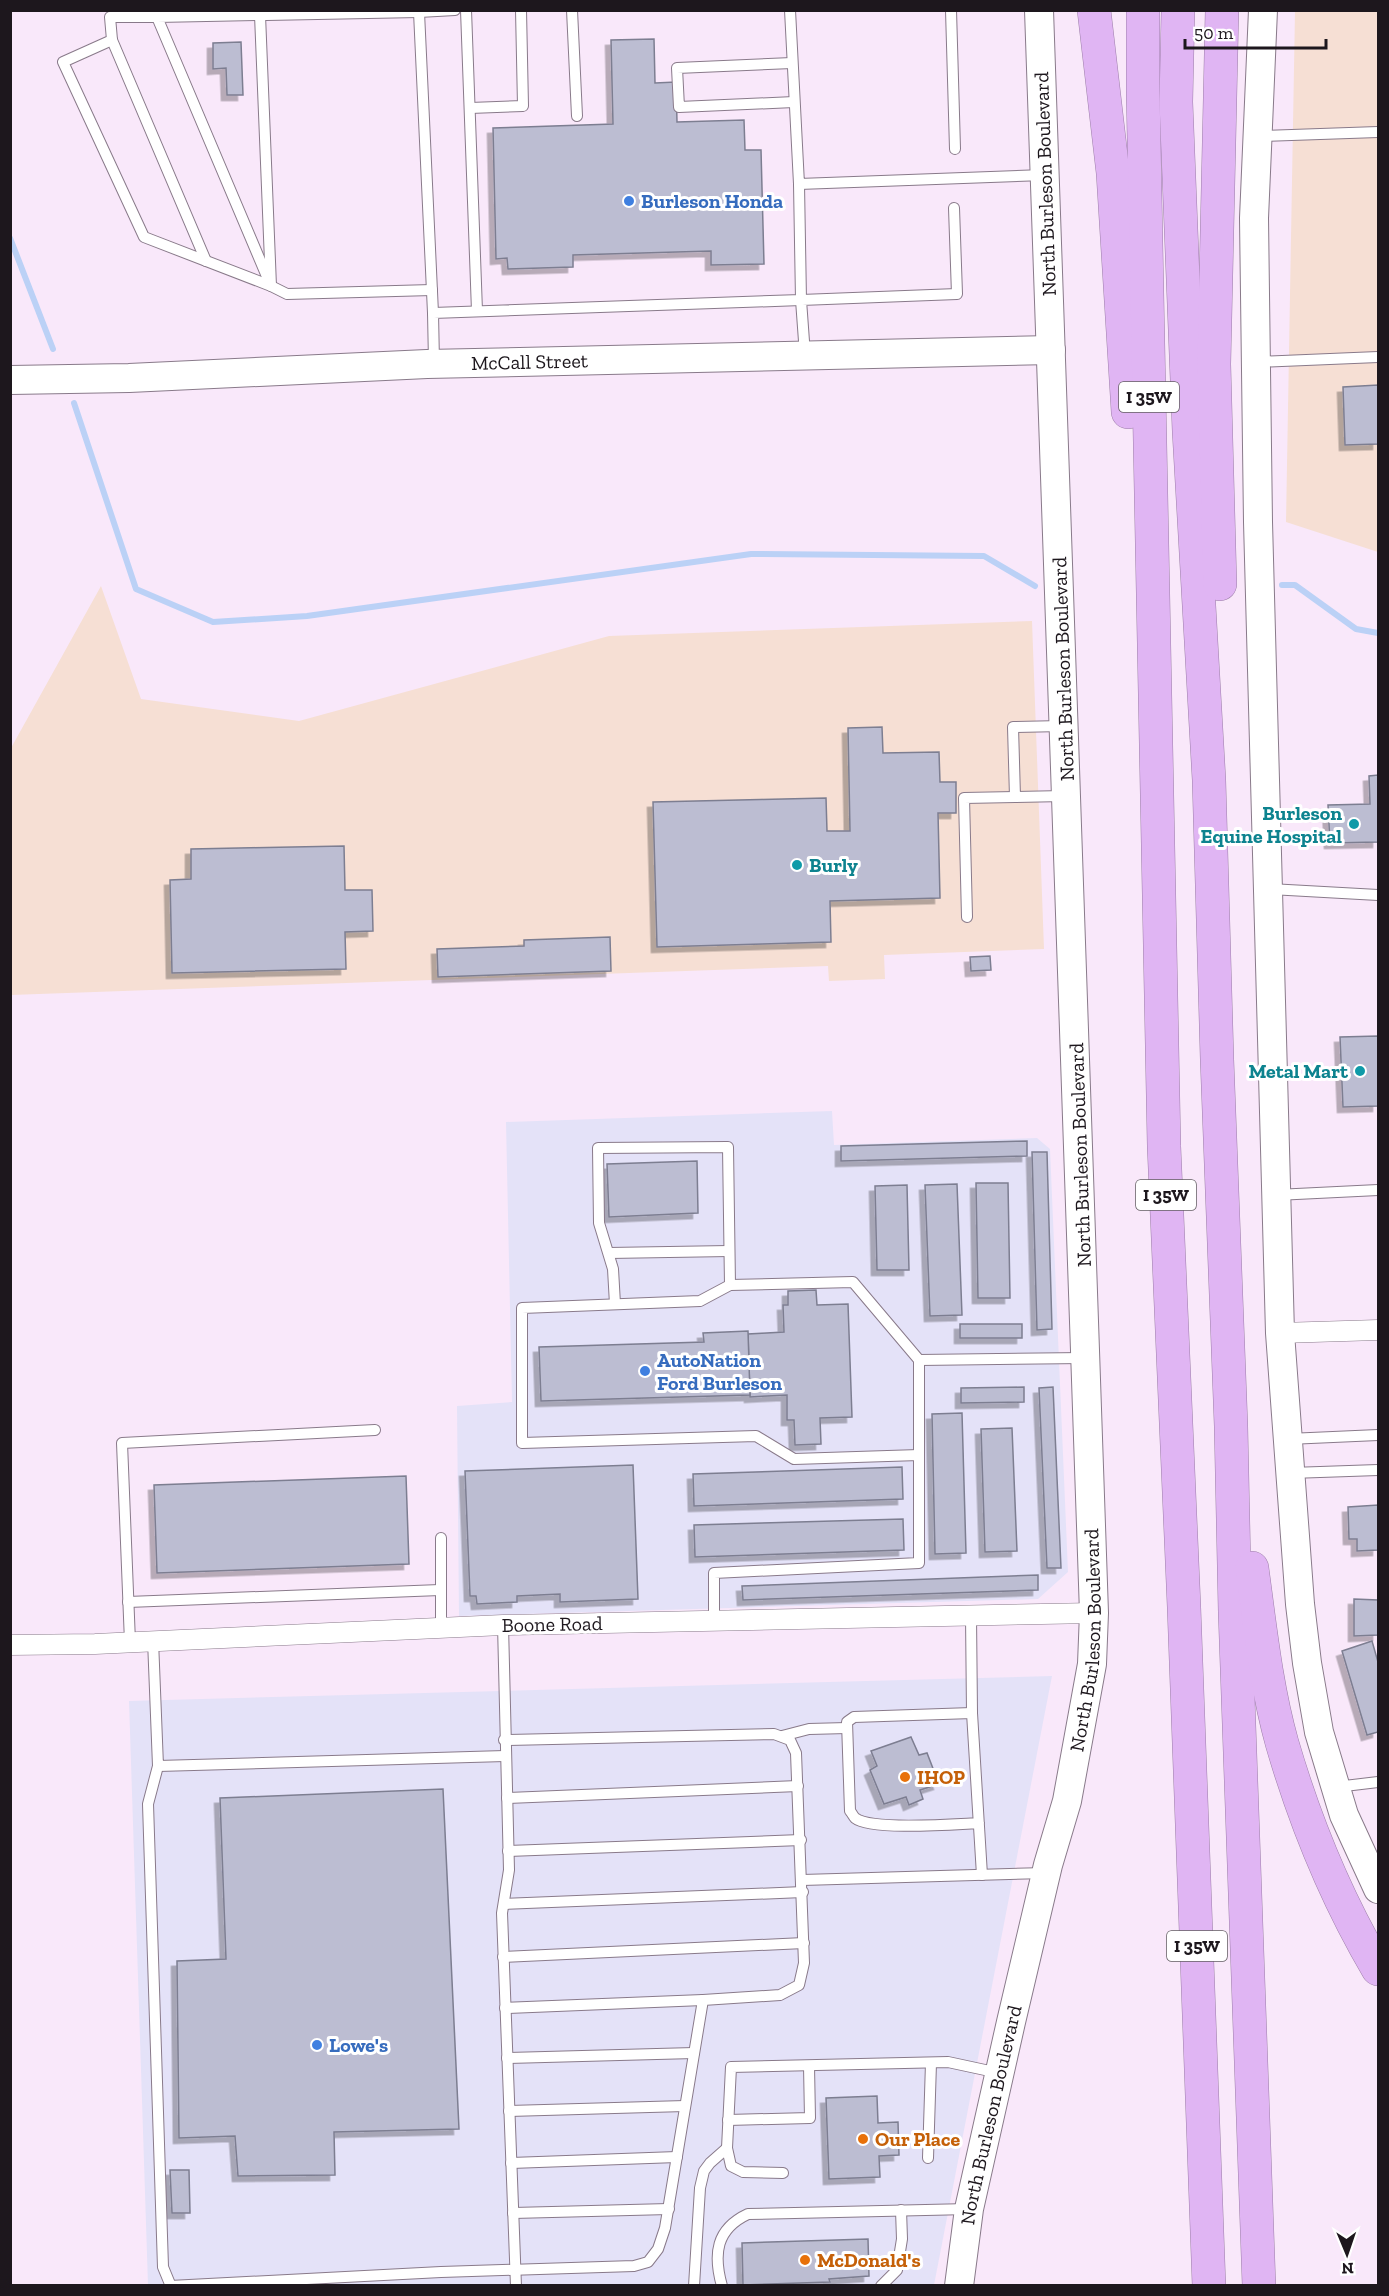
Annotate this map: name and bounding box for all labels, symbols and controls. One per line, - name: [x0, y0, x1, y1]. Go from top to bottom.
- scale bar: [1185, 12, 1326, 50]
- text: 50 m: [1194, 22, 1234, 44]
- street label: North Burleson Boulevard: [1029, 71, 1061, 297]
- place label: Burleson Honda: [641, 189, 783, 213]
- marker: Burleson Honda: [622, 194, 636, 208]
- street label: McCall Street: [471, 348, 589, 375]
- road number: I 35W: [1119, 382, 1179, 412]
- street label: North Burleson Boulevard: [1047, 556, 1079, 782]
- place label: Burleson Equine Hospital: [1201, 801, 1342, 848]
- marker: Burleson Equine Hospital: [1347, 817, 1361, 831]
- place label: Burly: [809, 853, 858, 877]
- marker: Burly: [790, 858, 804, 872]
- street label: North Burleson Boulevard: [1064, 1042, 1096, 1268]
- place label: Metal Mart: [1248, 1059, 1349, 1083]
- marker: Metal Mart: [1353, 1064, 1367, 1078]
- road number: I 35W: [1136, 1180, 1196, 1210]
- place label: AutoNation Ford Burleson: [657, 1348, 782, 1395]
- marker: AutoNation Ford Burleson: [638, 1364, 652, 1378]
- street label: North Burleson Boulevard: [1064, 1528, 1106, 1754]
- street label: Boone Road: [501, 1611, 603, 1637]
- place label: IHOP: [917, 1765, 965, 1789]
- marker: IHOP: [898, 1770, 912, 1784]
- road number: I 35W: [1167, 1931, 1227, 1961]
- street label: North Burleson Boulevard: [955, 2003, 1027, 2226]
- place label: Lowe's: [329, 2033, 388, 2057]
- marker: Lowe's: [310, 2038, 324, 2052]
- place label: Our Place: [875, 2127, 960, 2151]
- marker: Our Place: [856, 2132, 870, 2146]
- north arrow: [1317, 2224, 1377, 2284]
- place label: McDonald's: [817, 2248, 921, 2272]
- marker: McDonald's: [798, 2253, 812, 2267]
- text: N: [1341, 2259, 1354, 2278]

